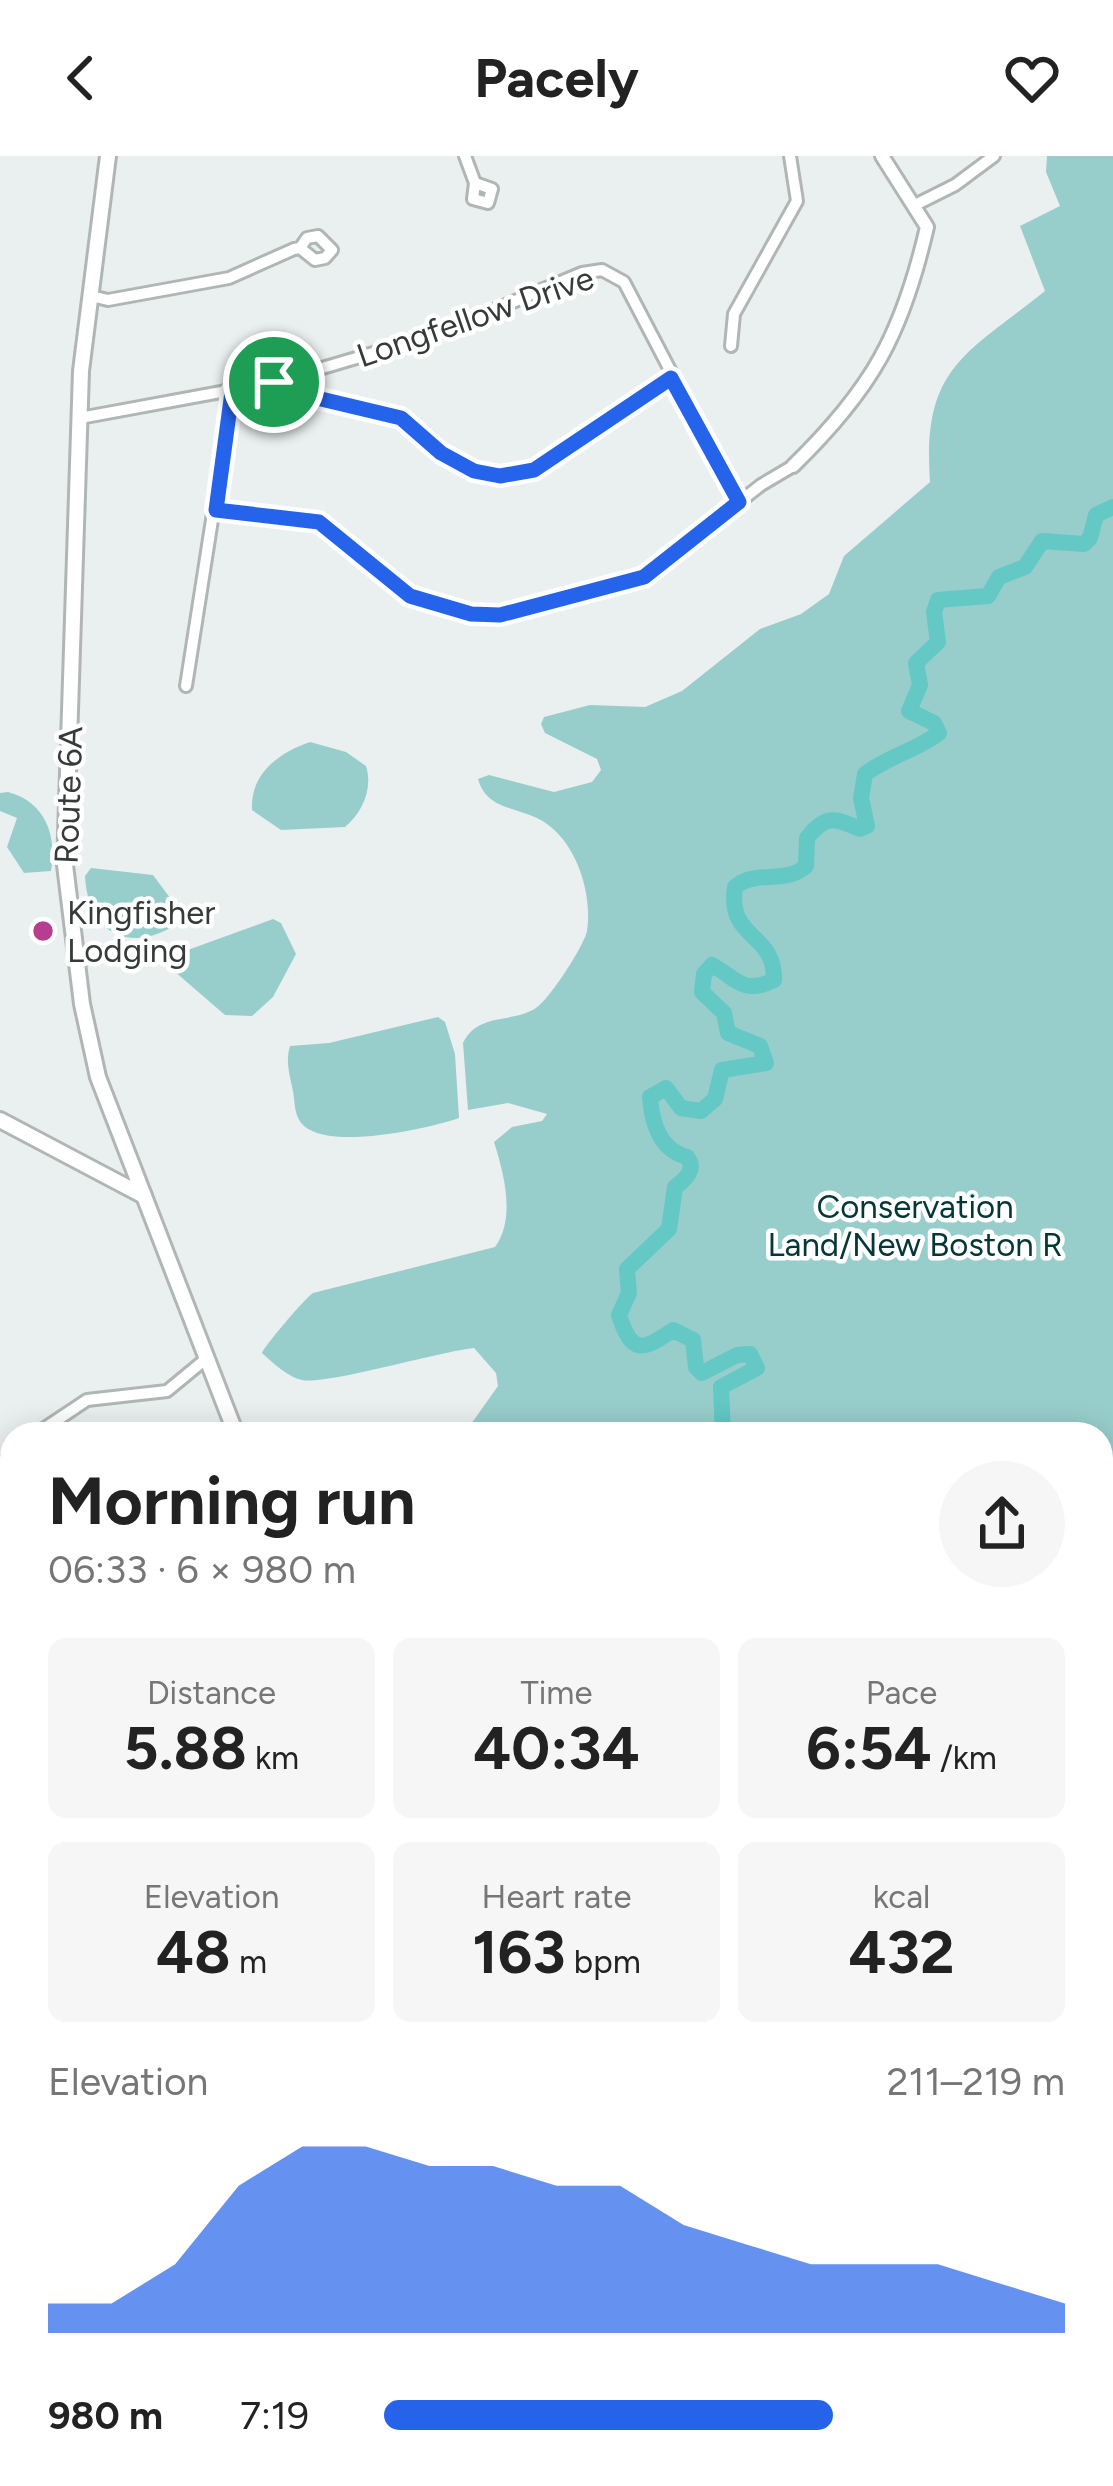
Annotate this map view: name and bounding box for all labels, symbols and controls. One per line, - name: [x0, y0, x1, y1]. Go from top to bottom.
- icon: back: [48, 45, 114, 111]
- icon: heart: [999, 45, 1065, 111]
- text: Pacely: [474, 46, 639, 111]
- street label: Longfellow Drive: [352, 258, 599, 375]
- pin: [223, 331, 325, 433]
- icon: arrive: [241, 349, 307, 415]
- street label: Route 6A: [47, 725, 90, 865]
- place label: Kingfisher Lodging: [67, 893, 215, 970]
- marker: Kingfisher Lodging: [30, 918, 56, 944]
- park label: Conservation Land/New Boston R: [767, 1187, 1063, 1264]
- text: Morning run: [48, 1461, 416, 1541]
- button: share: [939, 1461, 1065, 1587]
- text: 06:33 · 6 × 980 m: [48, 1546, 356, 1593]
- text: Distance: [147, 1673, 276, 1712]
- text: Time: [521, 1673, 592, 1712]
- text: Pace: [866, 1673, 937, 1712]
- text: 5.88: [124, 1712, 247, 1784]
- text: 40:34: [473, 1712, 640, 1784]
- text: 6:54: [806, 1712, 932, 1784]
- text: km: [247, 1738, 299, 1777]
- text: /km: [932, 1738, 997, 1777]
- text: Elevation: [144, 1877, 279, 1916]
- text: Heart rate: [482, 1877, 631, 1916]
- text: kcal: [873, 1877, 930, 1916]
- text: 48: [156, 1916, 231, 1988]
- text: 163: [472, 1916, 566, 1988]
- text: 432: [848, 1916, 955, 1988]
- text: m: [231, 1942, 267, 1981]
- text: bpm: [566, 1942, 641, 1981]
- text: Elevation: [48, 2058, 208, 2105]
- text: 211–219 m: [887, 2058, 1065, 2105]
- text: 980 m: [48, 2392, 163, 2439]
- text: 7:19: [240, 2392, 309, 2439]

